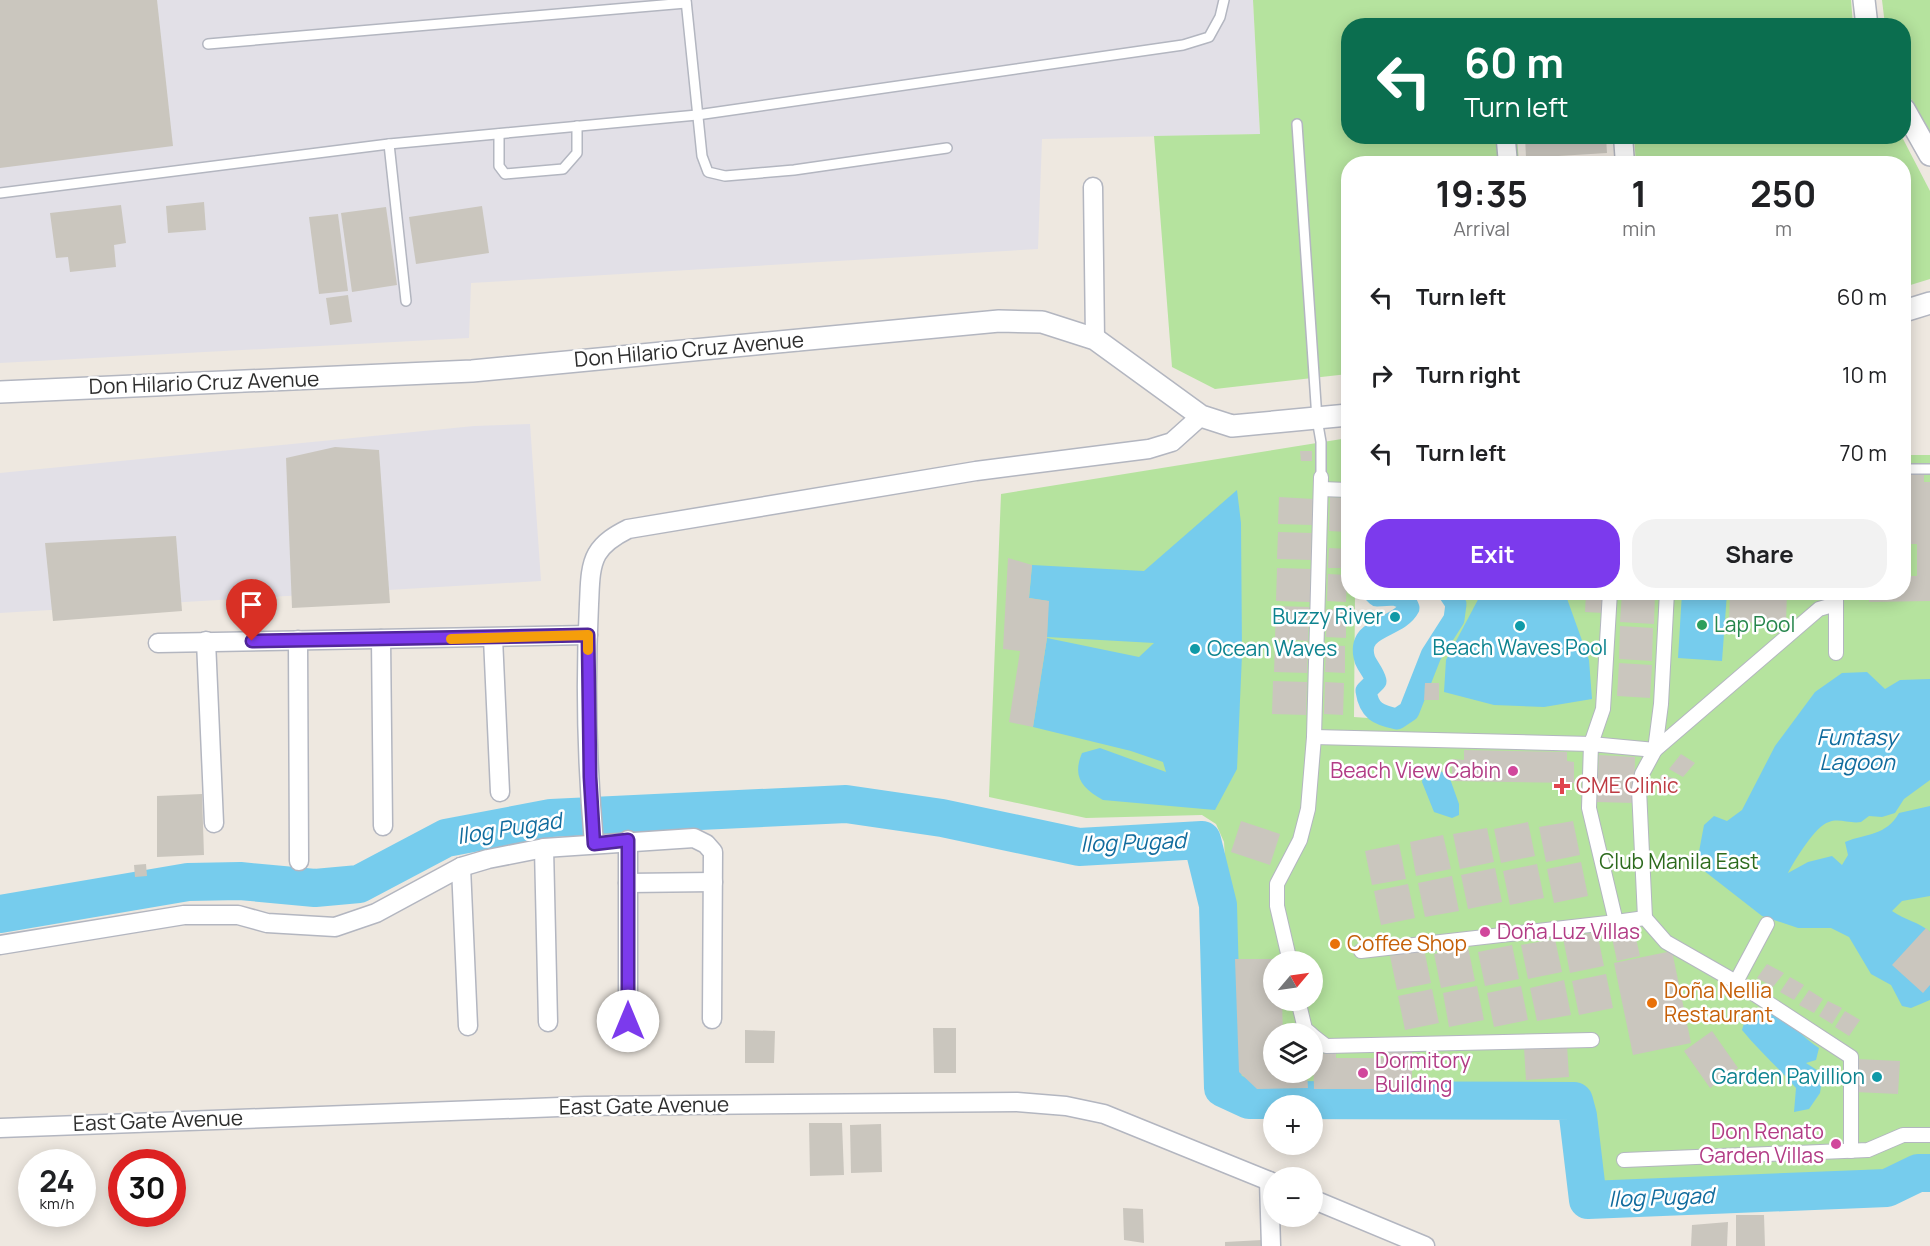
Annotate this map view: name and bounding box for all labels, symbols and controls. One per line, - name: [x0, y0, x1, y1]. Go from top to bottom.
- text: 60 m: [1464, 33, 1564, 91]
- icon: left: [1365, 42, 1443, 120]
- text: Turn left: [1464, 88, 1568, 125]
- text: 19:35: [1435, 169, 1528, 218]
- text: 1: [1631, 169, 1647, 218]
- text: 250: [1750, 169, 1817, 218]
- text: Arrival: [1453, 215, 1510, 242]
- text: min: [1622, 215, 1656, 242]
- text: m: [1775, 215, 1792, 242]
- icon: left: [1365, 281, 1398, 314]
- text: Turn left: [1416, 282, 1506, 312]
- text: 60 m: [1837, 282, 1887, 312]
- street label: Don Hilario Cruz Avenue: [573, 325, 805, 373]
- icon: right: [1365, 359, 1398, 392]
- text: Turn right: [1416, 360, 1521, 390]
- text: 10 m: [1842, 360, 1887, 390]
- street label: Don Hilario Cruz Avenue: [88, 364, 320, 400]
- icon: left: [1365, 437, 1398, 470]
- text: Turn left: [1416, 438, 1506, 468]
- text: 70 m: [1839, 438, 1887, 468]
- button: Exit: [1365, 519, 1620, 588]
- button: Share: [1632, 519, 1887, 588]
- pin: [226, 579, 277, 641]
- icon: arrive: [235, 588, 268, 621]
- place label: Buzzy River: [1272, 602, 1383, 630]
- marker: Buzzy River: [1388, 610, 1402, 624]
- place label: Lap Pool: [1714, 610, 1795, 638]
- marker: Lap Pool: [1695, 618, 1709, 632]
- marker: Beach Waves Pool: [1513, 619, 1527, 633]
- place label: Beach Waves Pool: [1433, 633, 1607, 661]
- place label: Ocean Waves: [1207, 634, 1337, 662]
- marker: Ocean Waves: [1188, 642, 1202, 656]
- water label: Funtasy Lagoon: [1817, 722, 1901, 777]
- place label: Beach View Cabin: [1330, 756, 1501, 784]
- marker: Beach View Cabin: [1506, 764, 1520, 778]
- place label: CME Clinic: [1576, 771, 1679, 799]
- marker: CME Clinic: [1553, 777, 1571, 795]
- water label: Ilog Pugad: [455, 804, 566, 851]
- water label: Ilog Pugad: [1080, 825, 1189, 859]
- park label: Club Manila East: [1599, 847, 1759, 875]
- place label: Doña Luz Villas: [1497, 917, 1640, 945]
- marker: Doña Luz Villas: [1478, 925, 1492, 939]
- place label: Coffee Shop: [1347, 929, 1467, 957]
- marker: Coffee Shop: [1328, 937, 1342, 951]
- north arrow: [1263, 951, 1323, 1011]
- map controls: [1263, 951, 1323, 1227]
- place label: Doña Nellia Restaurant: [1664, 976, 1773, 1028]
- position arrow: [596, 989, 660, 1053]
- marker: Doña Nellia Restaurant: [1645, 996, 1659, 1010]
- button: layers: [1263, 1023, 1323, 1083]
- place label: Dormitory Building: [1375, 1046, 1471, 1098]
- place label: Garden Pavillion: [1711, 1062, 1865, 1090]
- marker: Dormitory Building: [1356, 1066, 1370, 1080]
- marker: Garden Pavillion: [1870, 1070, 1884, 1084]
- street label: East Gate Avenue: [559, 1090, 729, 1120]
- button: +: [1263, 1095, 1323, 1155]
- street label: East Gate Avenue: [72, 1103, 243, 1137]
- place label: Don Renato Garden Villas: [1699, 1117, 1824, 1169]
- marker: Don Renato Garden Villas: [1829, 1137, 1843, 1151]
- speed limit sign: 30: [108, 1149, 186, 1227]
- text: 24: [39, 1160, 75, 1201]
- button: −: [1263, 1167, 1323, 1227]
- water label: Ilog Pugad: [1608, 1180, 1717, 1214]
- text: km/h: [40, 1193, 74, 1214]

